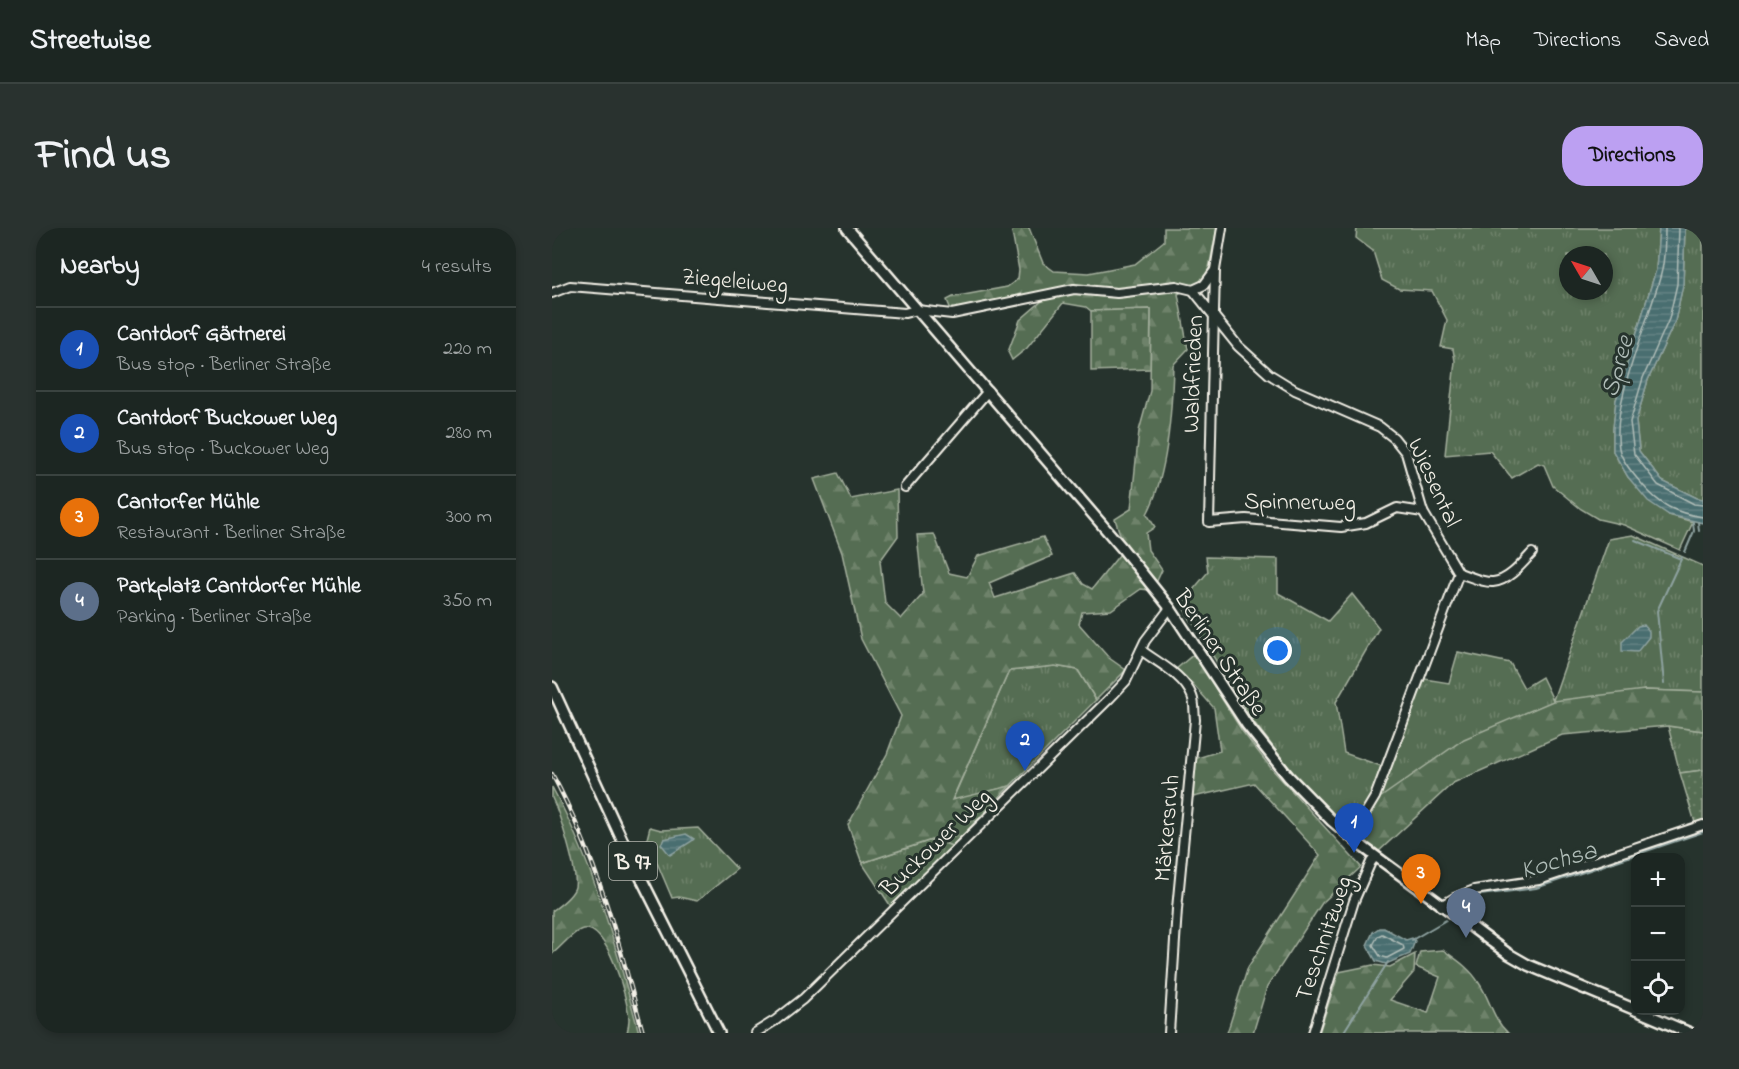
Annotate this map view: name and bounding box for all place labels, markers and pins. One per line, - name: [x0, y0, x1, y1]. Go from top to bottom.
- pin: 2: [1006, 722, 1044, 771]
- pin: 1: [1334, 804, 1374, 853]
- pin: 3: [1402, 854, 1440, 904]
- pin: 4: [1446, 888, 1486, 938]

